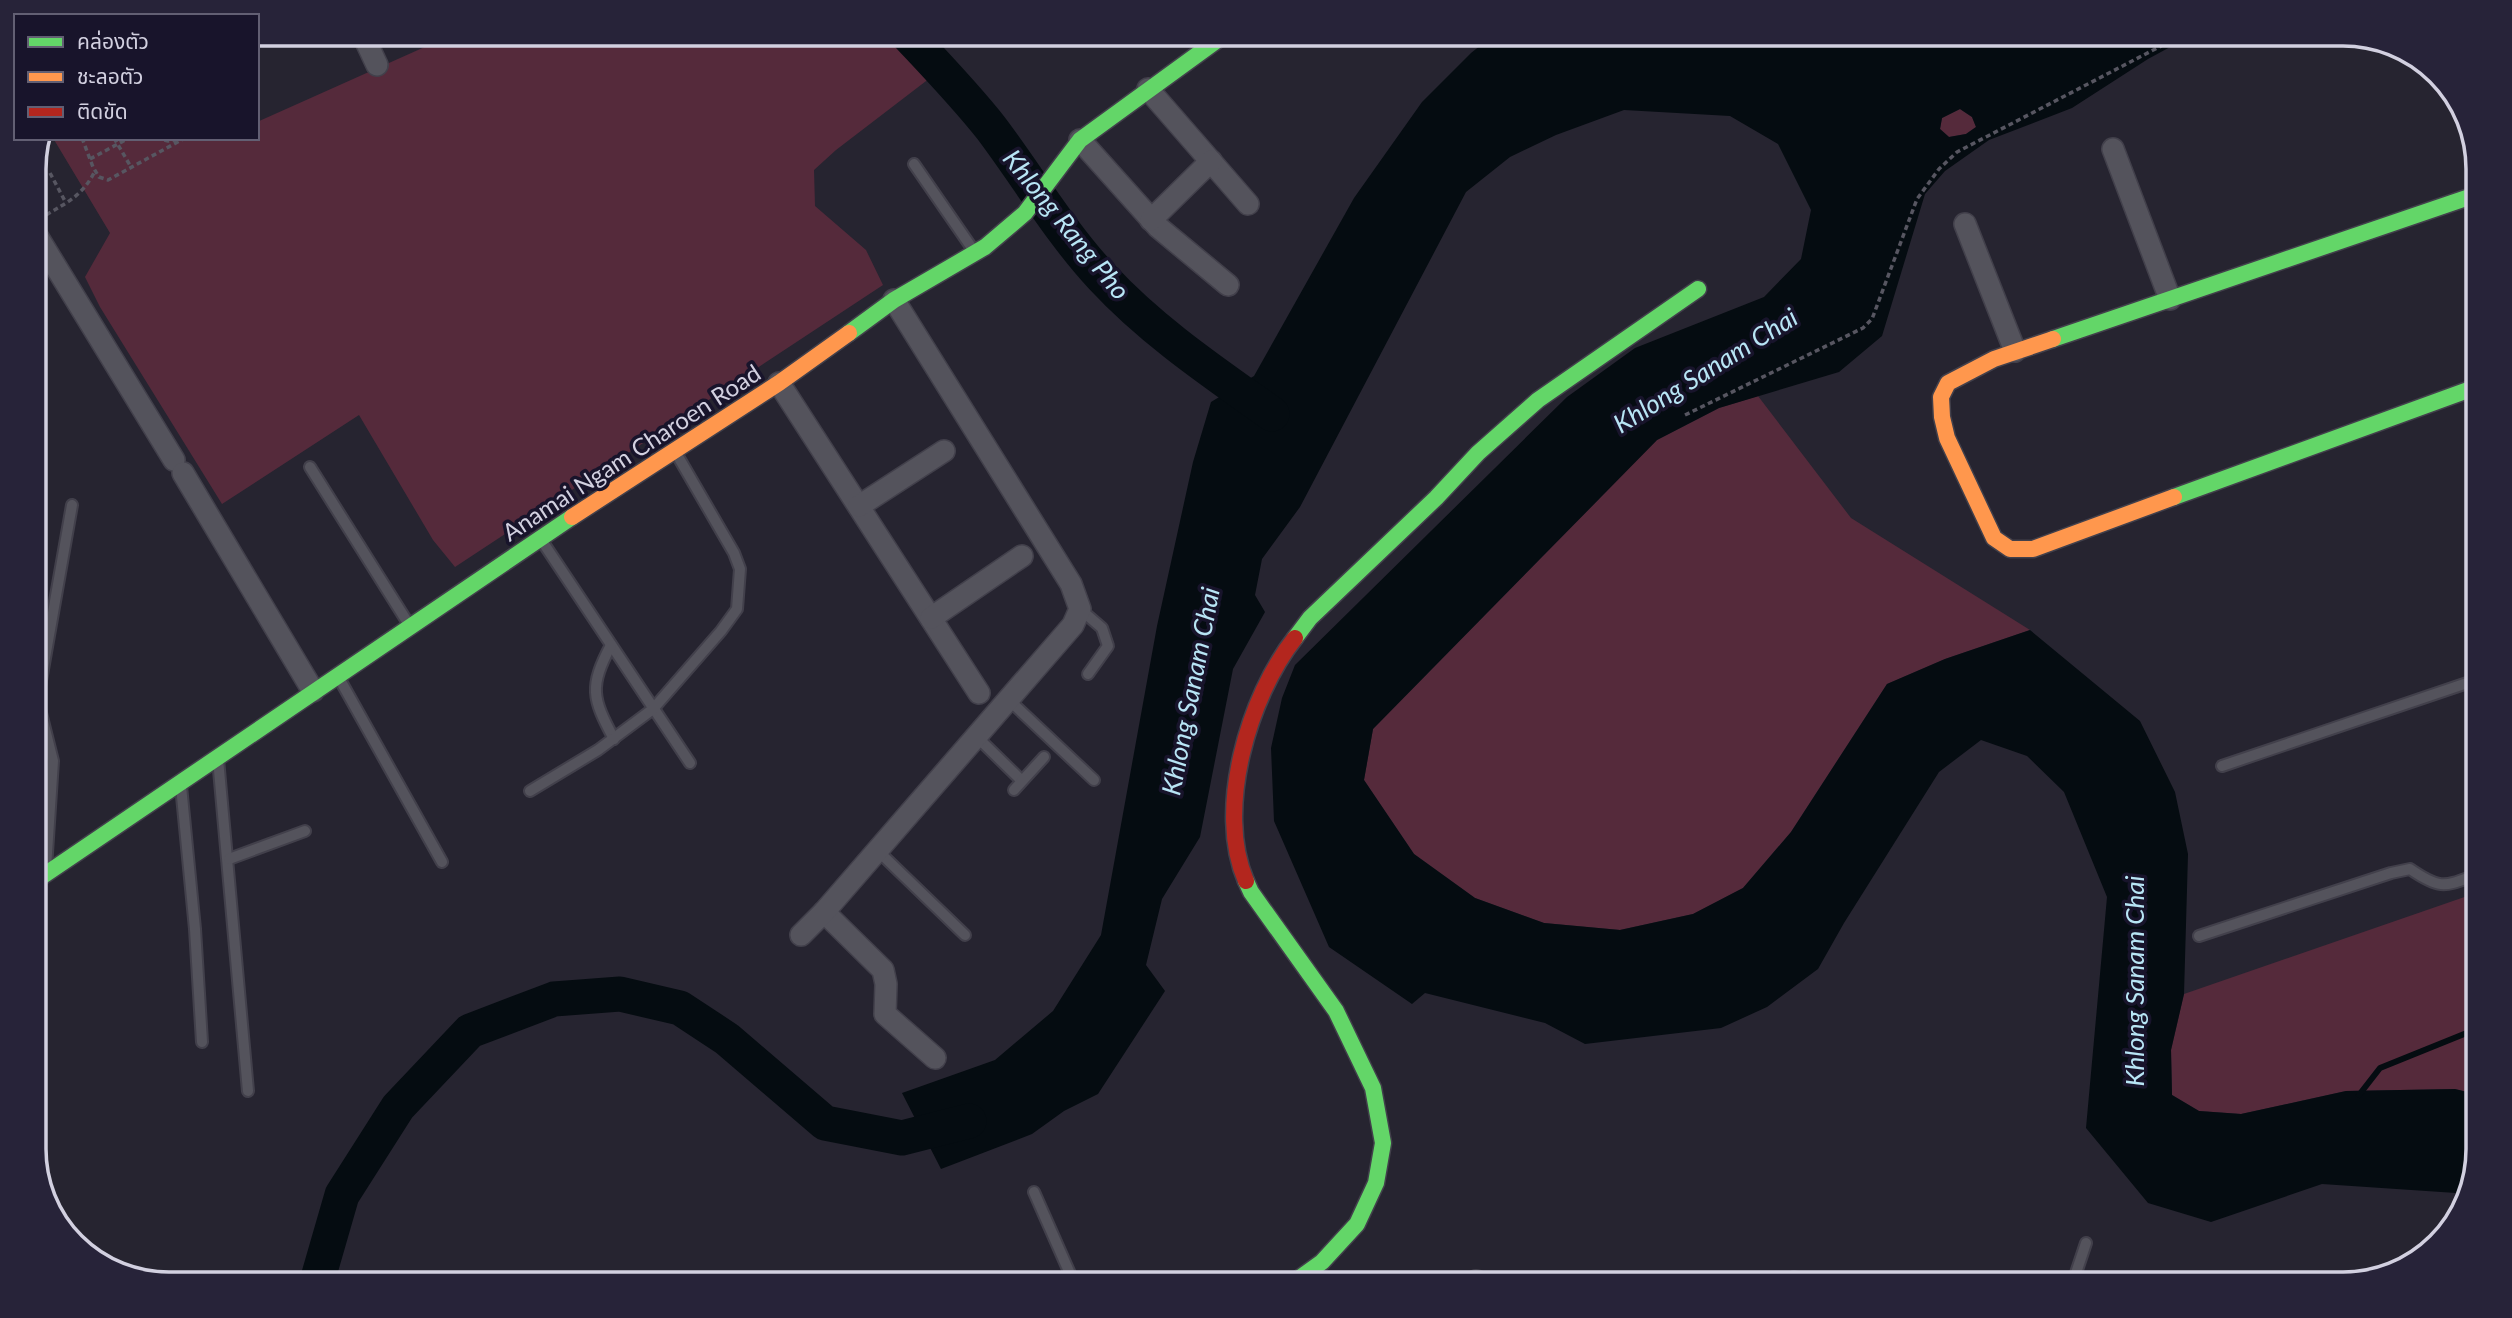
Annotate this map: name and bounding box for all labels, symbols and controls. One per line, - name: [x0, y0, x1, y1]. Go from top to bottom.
- legend: [14, 14, 259, 140]
- text: คล่องตัว: [77, 28, 149, 53]
- text: ชะลอตัว: [77, 63, 143, 88]
- text: ติดขัด: [77, 98, 128, 123]
- water label: Khlong Rang Pho: [997, 143, 1137, 305]
- water label: Khlong Sanam Chai: [1607, 301, 1803, 439]
- street label: Anamai Ngam Charoen Road: [496, 358, 766, 546]
- water label: Khlong Sanam Chai: [1154, 584, 1226, 798]
- water label: Khlong Sanam Chai: [2118, 876, 2150, 1086]

